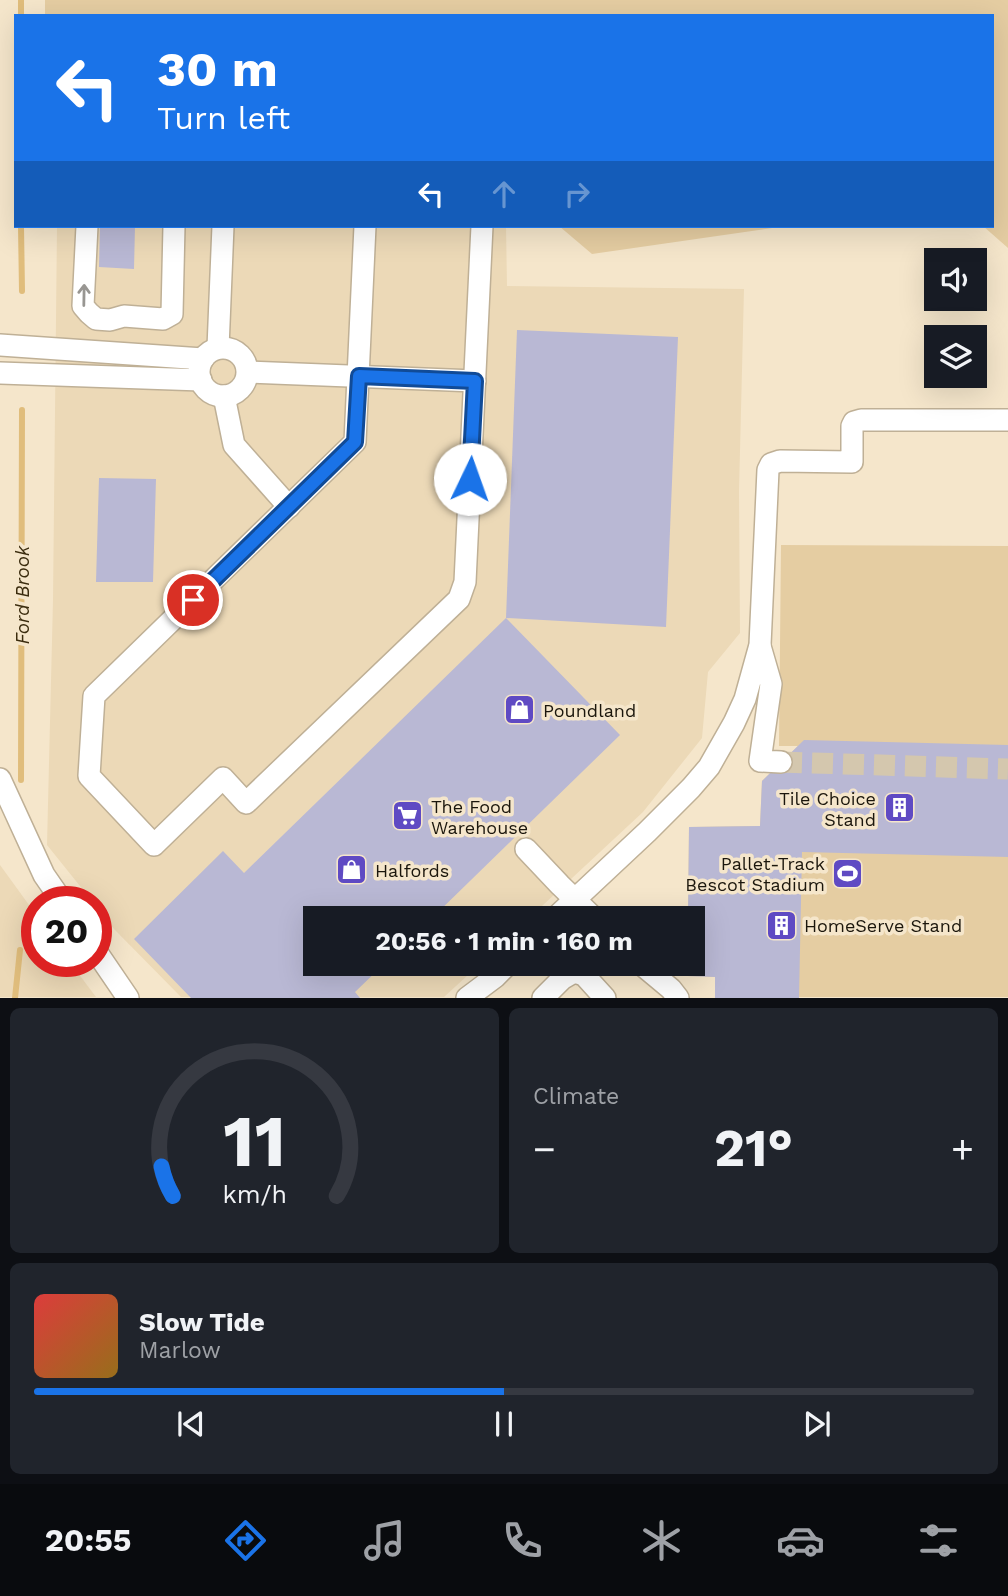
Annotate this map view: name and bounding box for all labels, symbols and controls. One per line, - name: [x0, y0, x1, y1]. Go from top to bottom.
- text: 30 m: [157, 40, 278, 98]
- icon: left: [42, 42, 133, 133]
- text: Turn left: [157, 99, 290, 137]
- icon: left: [412, 175, 450, 213]
- icon: ahead: [485, 175, 523, 213]
- icon: right: [558, 175, 596, 213]
- map controls: [924, 248, 987, 388]
- button: sound: [924, 248, 987, 311]
- one-way arrow: [77, 283, 91, 306]
- button: layers: [924, 325, 987, 388]
- position arrow: [433, 442, 507, 516]
- water label: Ford Brook: [11, 545, 34, 644]
- pin: [163, 570, 223, 630]
- icon: arrive: [174, 581, 212, 619]
- shop icon: Poundland: [503, 693, 537, 727]
- place label: Poundland: [543, 700, 636, 721]
- place label: Tile Choice Stand: [779, 788, 876, 830]
- building icon: Tile Choice Stand: [882, 791, 916, 825]
- place label: The Food Warehouse: [431, 796, 528, 838]
- supermarket icon: The Food Warehouse: [391, 799, 425, 833]
- shop icon: Halfords: [335, 853, 369, 887]
- place label: Pallet-Track Bescot Stadium: [685, 853, 825, 895]
- sports icon: Pallet-Track Bescot Stadium: [831, 856, 865, 890]
- place label: Halfords: [375, 860, 449, 881]
- speed limit sign: 20: [21, 886, 112, 977]
- building icon: HomeServe Stand: [764, 908, 798, 942]
- place label: HomeServe Stand: [804, 915, 962, 936]
- text: 20:56 · 1 min · 160 m: [375, 926, 633, 956]
- text: Climate: [533, 1083, 619, 1110]
- text: 11: [223, 1099, 286, 1185]
- text: 21°: [714, 1118, 793, 1179]
- text: −: [533, 1127, 556, 1171]
- text: +: [951, 1127, 974, 1171]
- text: km/h: [222, 1180, 287, 1209]
- text: Slow Tide: [139, 1307, 265, 1337]
- text: Marlow: [139, 1337, 221, 1364]
- icon: previous: [172, 1405, 210, 1443]
- icon: pause: [485, 1405, 523, 1443]
- icon: next: [798, 1405, 836, 1443]
- icon: directions: [221, 1516, 270, 1565]
- icon: music: [360, 1516, 409, 1565]
- icon: phone: [498, 1516, 547, 1565]
- icon: climate: [637, 1516, 686, 1565]
- icon: car: [776, 1516, 825, 1565]
- icon: filters: [914, 1516, 963, 1565]
- text: 20:55: [45, 1521, 131, 1559]

